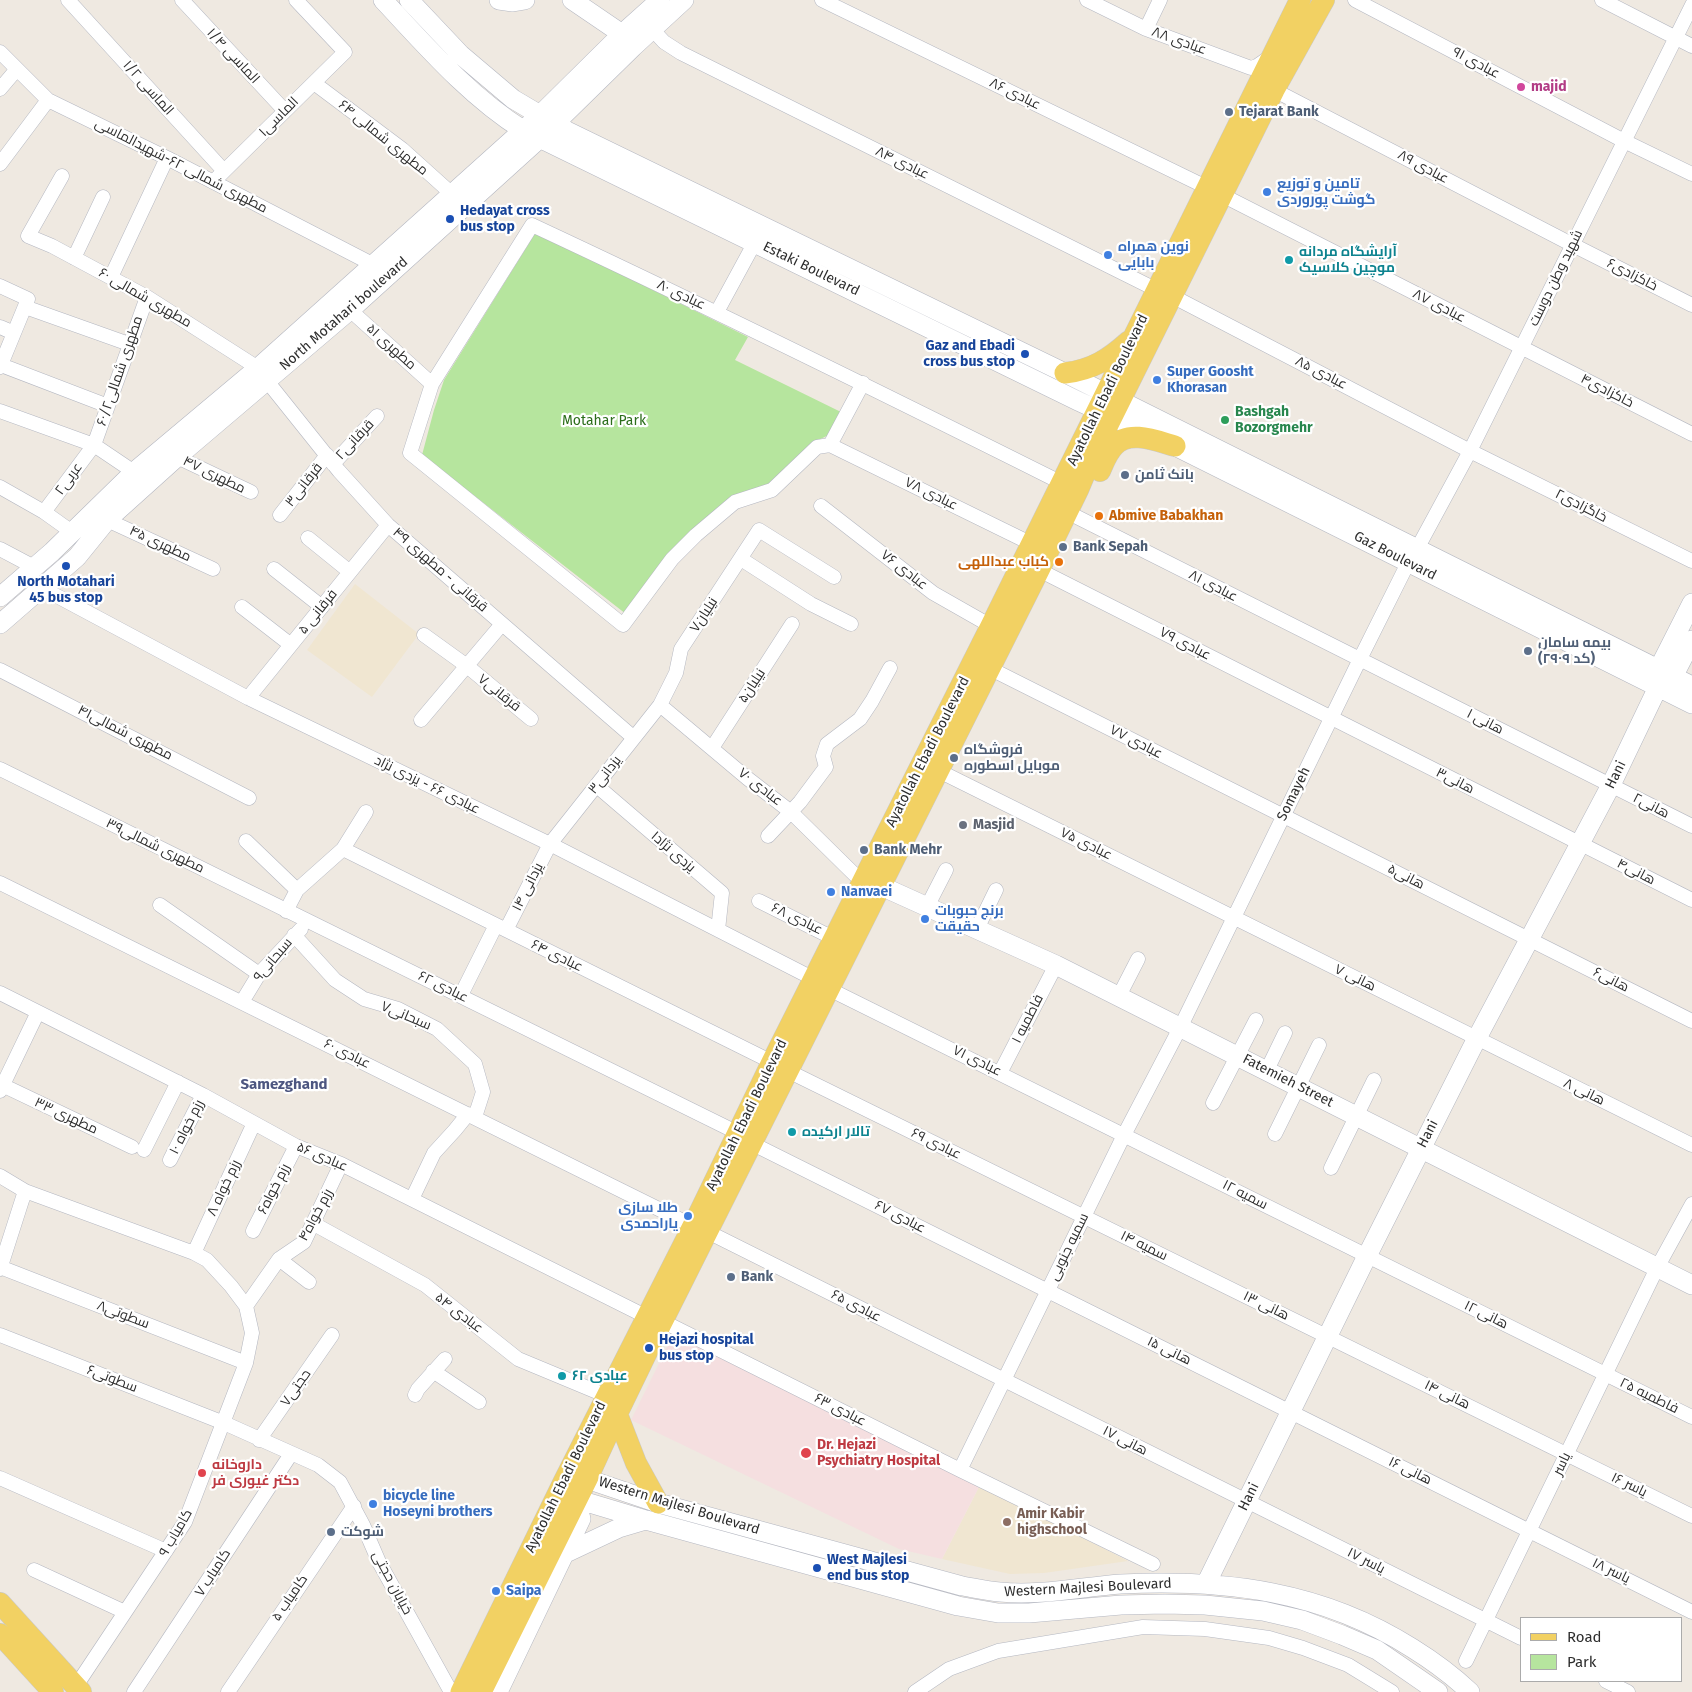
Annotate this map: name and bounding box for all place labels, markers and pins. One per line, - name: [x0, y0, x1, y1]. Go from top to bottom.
- place label: majid: [1531, 79, 1567, 95]
- marker: majid: [1515, 81, 1527, 93]
- place label: Tejarat Bank: [1239, 104, 1319, 120]
- marker: Tejarat Bank: [1223, 106, 1235, 118]
- place label: تامین و توزیع گوشت پوروردی: [1277, 176, 1375, 208]
- marker: تامین و توزیع گوشت پوروردی: [1261, 186, 1273, 198]
- place label: Hedayat cross bus stop: [460, 203, 550, 236]
- marker: Hedayat cross bus stop: [444, 213, 456, 225]
- place label: نوین همراه بابایی: [1118, 239, 1189, 272]
- place label: آرایشگاه مردانه موچین کلاسیک: [1299, 244, 1397, 276]
- marker: نوین همراه بابایی: [1102, 249, 1114, 261]
- marker: آرایشگاه مردانه موچین کلاسیک: [1283, 254, 1295, 266]
- place label: Gaz and Ebadi cross bus stop: [923, 338, 1015, 371]
- marker: Gaz and Ebadi cross bus stop: [1019, 348, 1031, 360]
- place label: Super Goosht Khorasan: [1167, 364, 1254, 397]
- marker: Super Goosht Khorasan: [1151, 374, 1163, 386]
- place label: Bashgah Bozorgmehr: [1235, 404, 1313, 437]
- marker: Bashgah Bozorgmehr: [1219, 414, 1231, 426]
- place label: بانک ثامن: [1135, 467, 1194, 483]
- marker: بانک ثامن: [1119, 469, 1131, 481]
- place label: Abmive Babakhan: [1109, 508, 1223, 524]
- marker: Abmive Babakhan: [1093, 510, 1105, 522]
- place label: Bank Sepah: [1073, 539, 1148, 555]
- marker: Bank Sepah: [1057, 541, 1069, 553]
- place label: کباب عبداللهی: [958, 554, 1049, 570]
- marker: کباب عبداللهی: [1053, 556, 1065, 568]
- marker: North Motahari 45 bus stop: [60, 560, 72, 572]
- place label: North Motahari 45 bus stop: [17, 574, 115, 606]
- place label: بیمه سامان (کد ۲۹۰۹): [1538, 635, 1611, 668]
- marker: بیمه سامان (کد ۲۹۰۹): [1522, 645, 1534, 657]
- place label: فروشگاه موبایل اسطوره: [964, 742, 1060, 774]
- marker: فروشگاه موبایل اسطوره: [948, 752, 960, 764]
- place label: Masjid: [973, 817, 1015, 833]
- marker: Masjid: [957, 819, 969, 831]
- place label: Bank Mehr: [874, 842, 942, 858]
- marker: Bank Mehr: [858, 844, 870, 856]
- place label: Nanvaei: [841, 884, 892, 900]
- marker: Nanvaei: [825, 886, 837, 898]
- place label: برنج حبوبات حقیقت: [935, 903, 1004, 936]
- marker: برنج حبوبات حقیقت: [919, 913, 931, 925]
- place label: تالار ارکیده: [802, 1124, 870, 1140]
- marker: تالار ارکیده: [786, 1126, 798, 1138]
- place label: طلا سازی یاراحمدی: [618, 1200, 678, 1232]
- marker: طلا سازی یاراحمدی: [682, 1210, 694, 1222]
- place label: Bank: [741, 1269, 773, 1285]
- marker: Bank: [725, 1271, 737, 1283]
- place label: Hejazi hospital bus stop: [659, 1332, 754, 1364]
- marker: Hejazi hospital bus stop: [643, 1342, 655, 1354]
- place label: عبادی ۶۲: [572, 1368, 628, 1384]
- marker: عبادی ۶۲: [556, 1370, 568, 1382]
- place label: Dr. Hejazi Psychiatry Hospital: [817, 1437, 940, 1470]
- marker: Dr. Hejazi Psychiatry Hospital: [799, 1446, 813, 1460]
- place label: داروخانه دکتر غیوری فر: [212, 1457, 299, 1490]
- marker: داروخانه دکتر غیوری فر: [196, 1467, 208, 1479]
- place label: bicycle line Hoseyni brothers: [383, 1488, 493, 1520]
- marker: bicycle line Hoseyni brothers: [367, 1498, 379, 1510]
- place label: Amir Kabir highschool: [1017, 1506, 1087, 1538]
- marker: Amir Kabir highschool: [1001, 1516, 1013, 1528]
- place label: شوكت: [341, 1524, 384, 1540]
- marker: شوكت: [325, 1526, 337, 1538]
- place label: West Majlesi end bus stop: [827, 1552, 909, 1584]
- marker: West Majlesi end bus stop: [811, 1562, 823, 1574]
- place label: Saipa: [506, 1583, 542, 1599]
- marker: Saipa: [490, 1585, 502, 1597]

